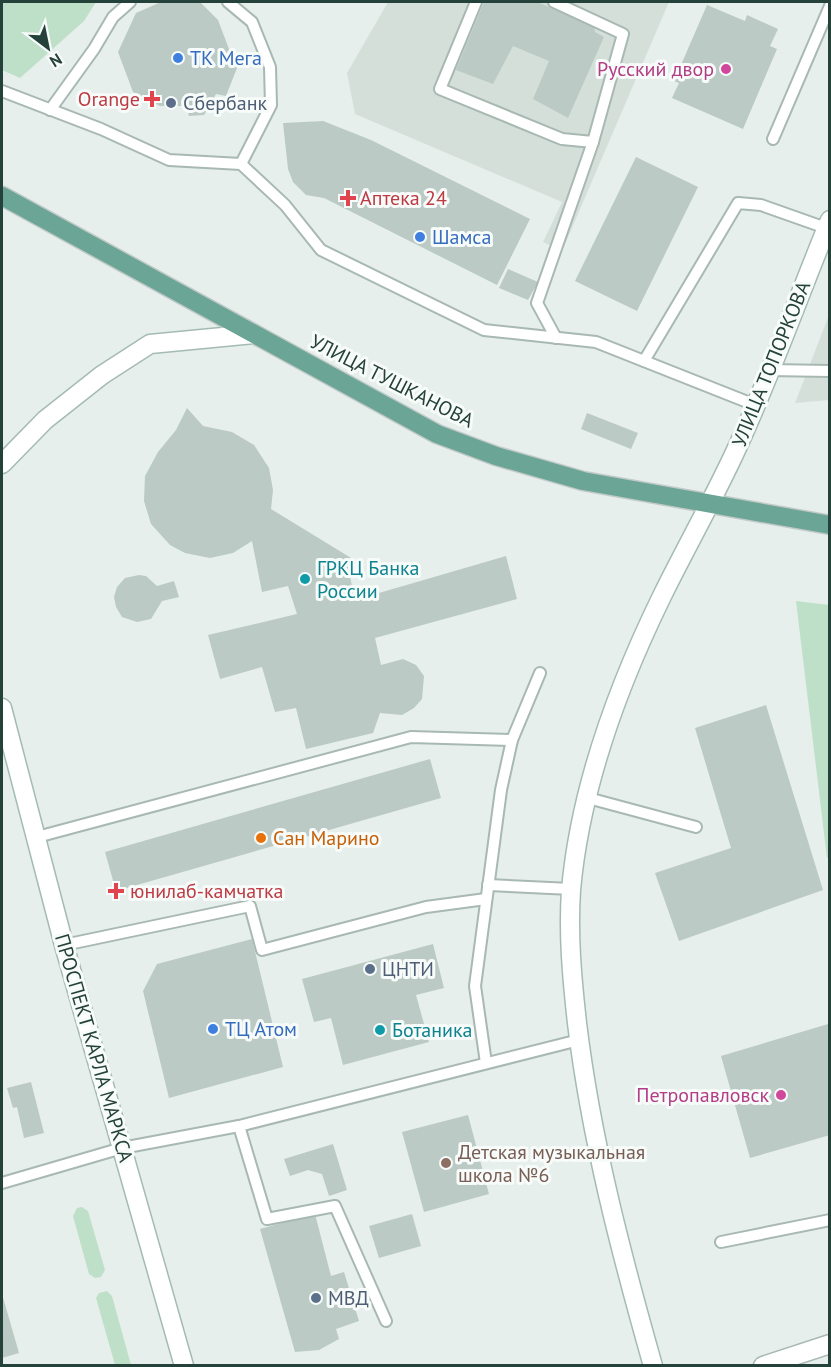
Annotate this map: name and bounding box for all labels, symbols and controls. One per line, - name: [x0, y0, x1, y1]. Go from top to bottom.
- north arrow: [18, 18, 78, 78]
- place label: ТК Мега: [190, 45, 262, 71]
- text: N: [46, 49, 66, 72]
- marker: ТК Мега: [171, 51, 185, 65]
- place label: Русский двор: [597, 56, 714, 82]
- marker: Русский двор: [719, 62, 733, 76]
- place label: Orange: [78, 86, 140, 112]
- place label: Сбербанк: [183, 90, 268, 116]
- marker: Orange: [145, 92, 159, 106]
- marker: Сбербанк: [164, 96, 178, 110]
- place label: Аптека 24: [360, 185, 447, 211]
- marker: Аптека 24: [341, 191, 355, 205]
- place label: Шамса: [432, 224, 491, 250]
- marker: Шамса: [413, 230, 427, 244]
- street label: УЛИЦА ТОПОРКОВА: [726, 277, 816, 451]
- street label: УЛИЦА ТУШКАНОВА: [306, 329, 478, 434]
- place label: ГРКЦ Банка России: [317, 555, 420, 604]
- marker: ГРКЦ Банка России: [298, 572, 312, 586]
- place label: Сан Марино: [273, 825, 379, 851]
- marker: Сан Марино: [254, 831, 268, 845]
- place label: юнилаб-камчатка: [130, 878, 284, 904]
- marker: юнилаб-камчатка: [107, 882, 125, 900]
- street label: ПРОСПЕКТ КАРЛА МАРКСА: [49, 931, 139, 1166]
- place label: ЦНТИ: [382, 956, 434, 982]
- marker: ЦНТИ: [363, 962, 377, 976]
- place label: ТЦ Атом: [225, 1016, 297, 1042]
- place label: Ботаника: [392, 1017, 472, 1043]
- marker: ТЦ Атом: [206, 1022, 220, 1036]
- marker: Ботаника: [373, 1023, 387, 1037]
- place label: Петропавловск: [636, 1082, 769, 1108]
- marker: Петропавловск: [774, 1088, 788, 1102]
- place label: Детская музыкальная школа №6: [458, 1139, 645, 1188]
- marker: Детская музыкальная школа №6: [439, 1156, 453, 1170]
- place label: МВД: [328, 1285, 369, 1311]
- marker: МВД: [309, 1291, 323, 1305]

